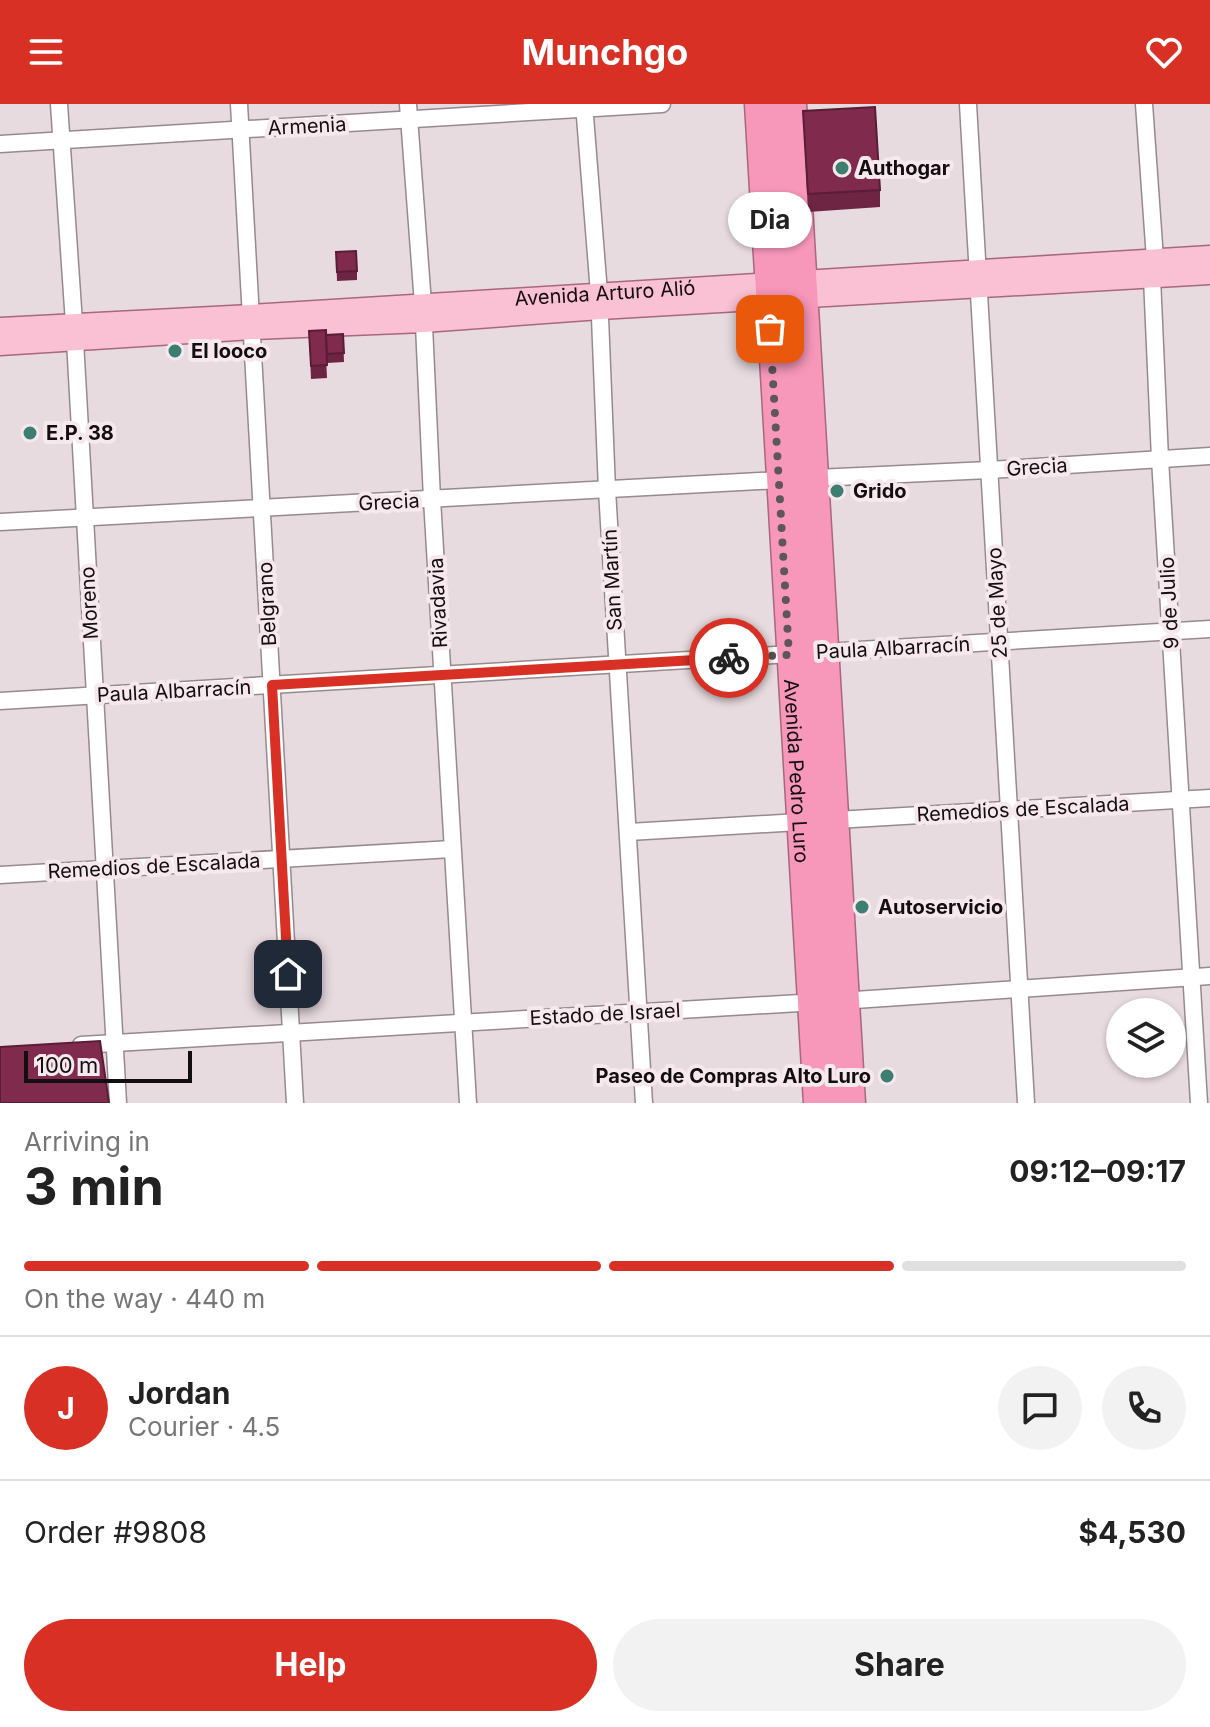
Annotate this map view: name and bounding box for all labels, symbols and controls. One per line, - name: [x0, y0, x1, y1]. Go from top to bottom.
- icon: menu: [24, 30, 68, 74]
- text: Munchgo: [522, 30, 688, 74]
- icon: heart: [1142, 30, 1186, 74]
- street label: Armenia: [267, 112, 347, 140]
- place label: Authogar: [858, 156, 950, 180]
- marker: Authogar: [833, 159, 851, 177]
- callout: Dia: [728, 193, 812, 249]
- text: Dia: [750, 204, 790, 235]
- street label: Avenida Arturo Alió: [514, 276, 696, 311]
- pin: [736, 295, 804, 363]
- icon: bag: [748, 307, 792, 351]
- place label: El looco: [191, 339, 267, 363]
- marker: El looco: [166, 342, 184, 360]
- place label: E.P. 38: [46, 421, 114, 445]
- marker: E.P. 38: [21, 424, 39, 442]
- street label: Grecia: [1006, 453, 1068, 481]
- place label: Grido: [853, 479, 907, 503]
- marker: Grido: [828, 482, 846, 500]
- street label: Grecia: [358, 488, 420, 516]
- street label: San Martín: [597, 529, 627, 631]
- street label: 25 de Mayo: [982, 547, 1012, 659]
- street label: 9 de Julio: [1155, 556, 1183, 650]
- street label: Rivadavia: [424, 557, 452, 649]
- street label: Belgrano: [253, 561, 281, 647]
- street label: Moreno: [75, 566, 103, 640]
- courier: [689, 618, 769, 698]
- street label: Paula Albarracín: [815, 632, 971, 664]
- icon: bike: [707, 636, 751, 680]
- street label: Paula Albarracín: [96, 675, 252, 707]
- street label: Avenida Pedro Luro: [779, 678, 814, 864]
- street label: Remedios de Escalada: [916, 791, 1130, 827]
- street label: Remedios de Escalada: [47, 848, 261, 884]
- place label: Autoservicio: [878, 895, 1003, 919]
- marker: Autoservicio: [853, 898, 871, 916]
- pin: [254, 940, 322, 1008]
- icon: home: [266, 952, 310, 996]
- street label: Estado de Israel: [529, 998, 681, 1030]
- map controls: [1106, 998, 1186, 1078]
- button: layers: [1106, 998, 1186, 1078]
- scale bar: [24, 1047, 192, 1083]
- text: 100 m: [36, 1052, 98, 1078]
- place label: Paseo de Compras Alto Luro: [596, 1064, 871, 1088]
- marker: Paseo de Compras Alto Luro: [878, 1067, 896, 1085]
- text: Arriving in: [24, 1126, 150, 1157]
- text: 09:12–09:17: [1009, 1153, 1186, 1189]
- text: 3 min: [24, 1155, 164, 1218]
- text: On the way · 440 m: [24, 1283, 265, 1314]
- button: chat: [998, 1366, 1082, 1450]
- button: phone: [1102, 1366, 1186, 1450]
- text: Jordan: [128, 1375, 230, 1411]
- text: J: [57, 1390, 75, 1426]
- text: Courier · 4.5: [128, 1411, 280, 1442]
- text: Order #9808: [24, 1514, 207, 1550]
- text: $4,530: [1078, 1514, 1186, 1550]
- button: Help: [24, 1619, 597, 1711]
- button: Share: [613, 1619, 1186, 1711]

